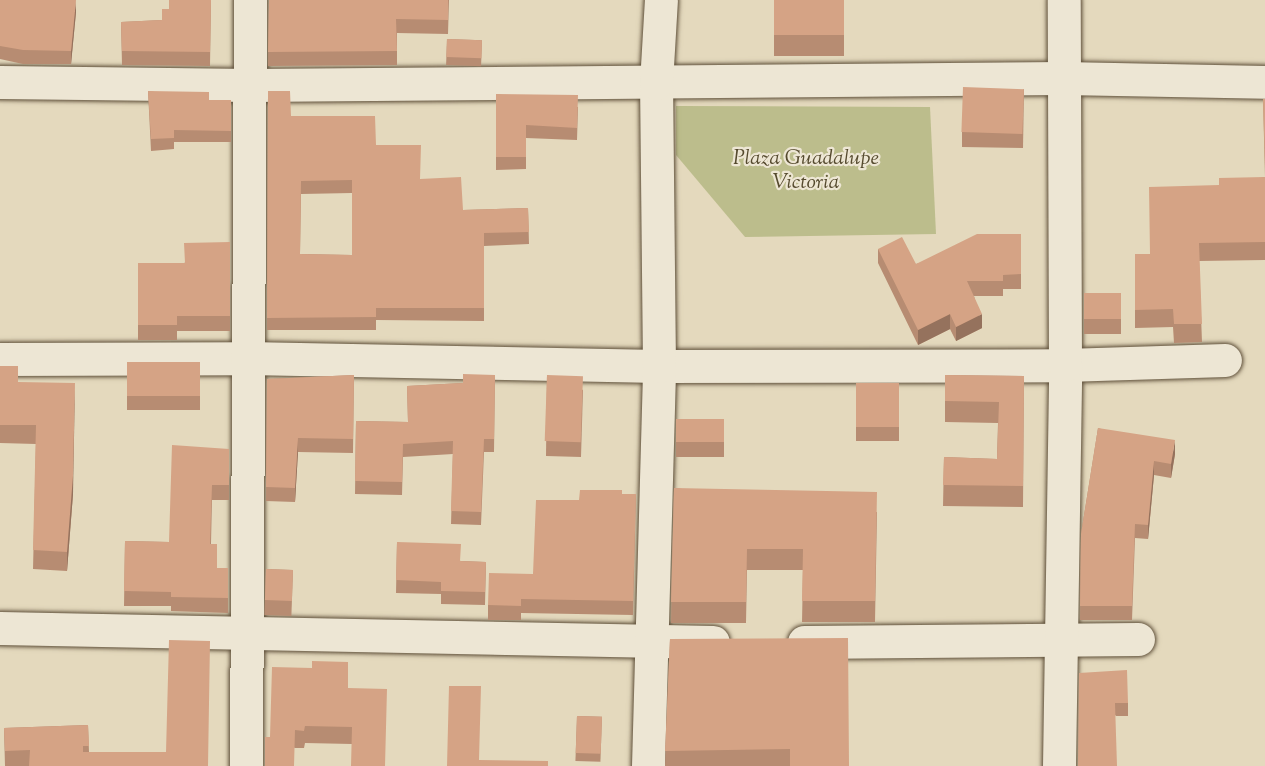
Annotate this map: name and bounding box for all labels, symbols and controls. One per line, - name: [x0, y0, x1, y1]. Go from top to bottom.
- park label: Plaza Guadalupe Victoria: [733, 146, 879, 196]

